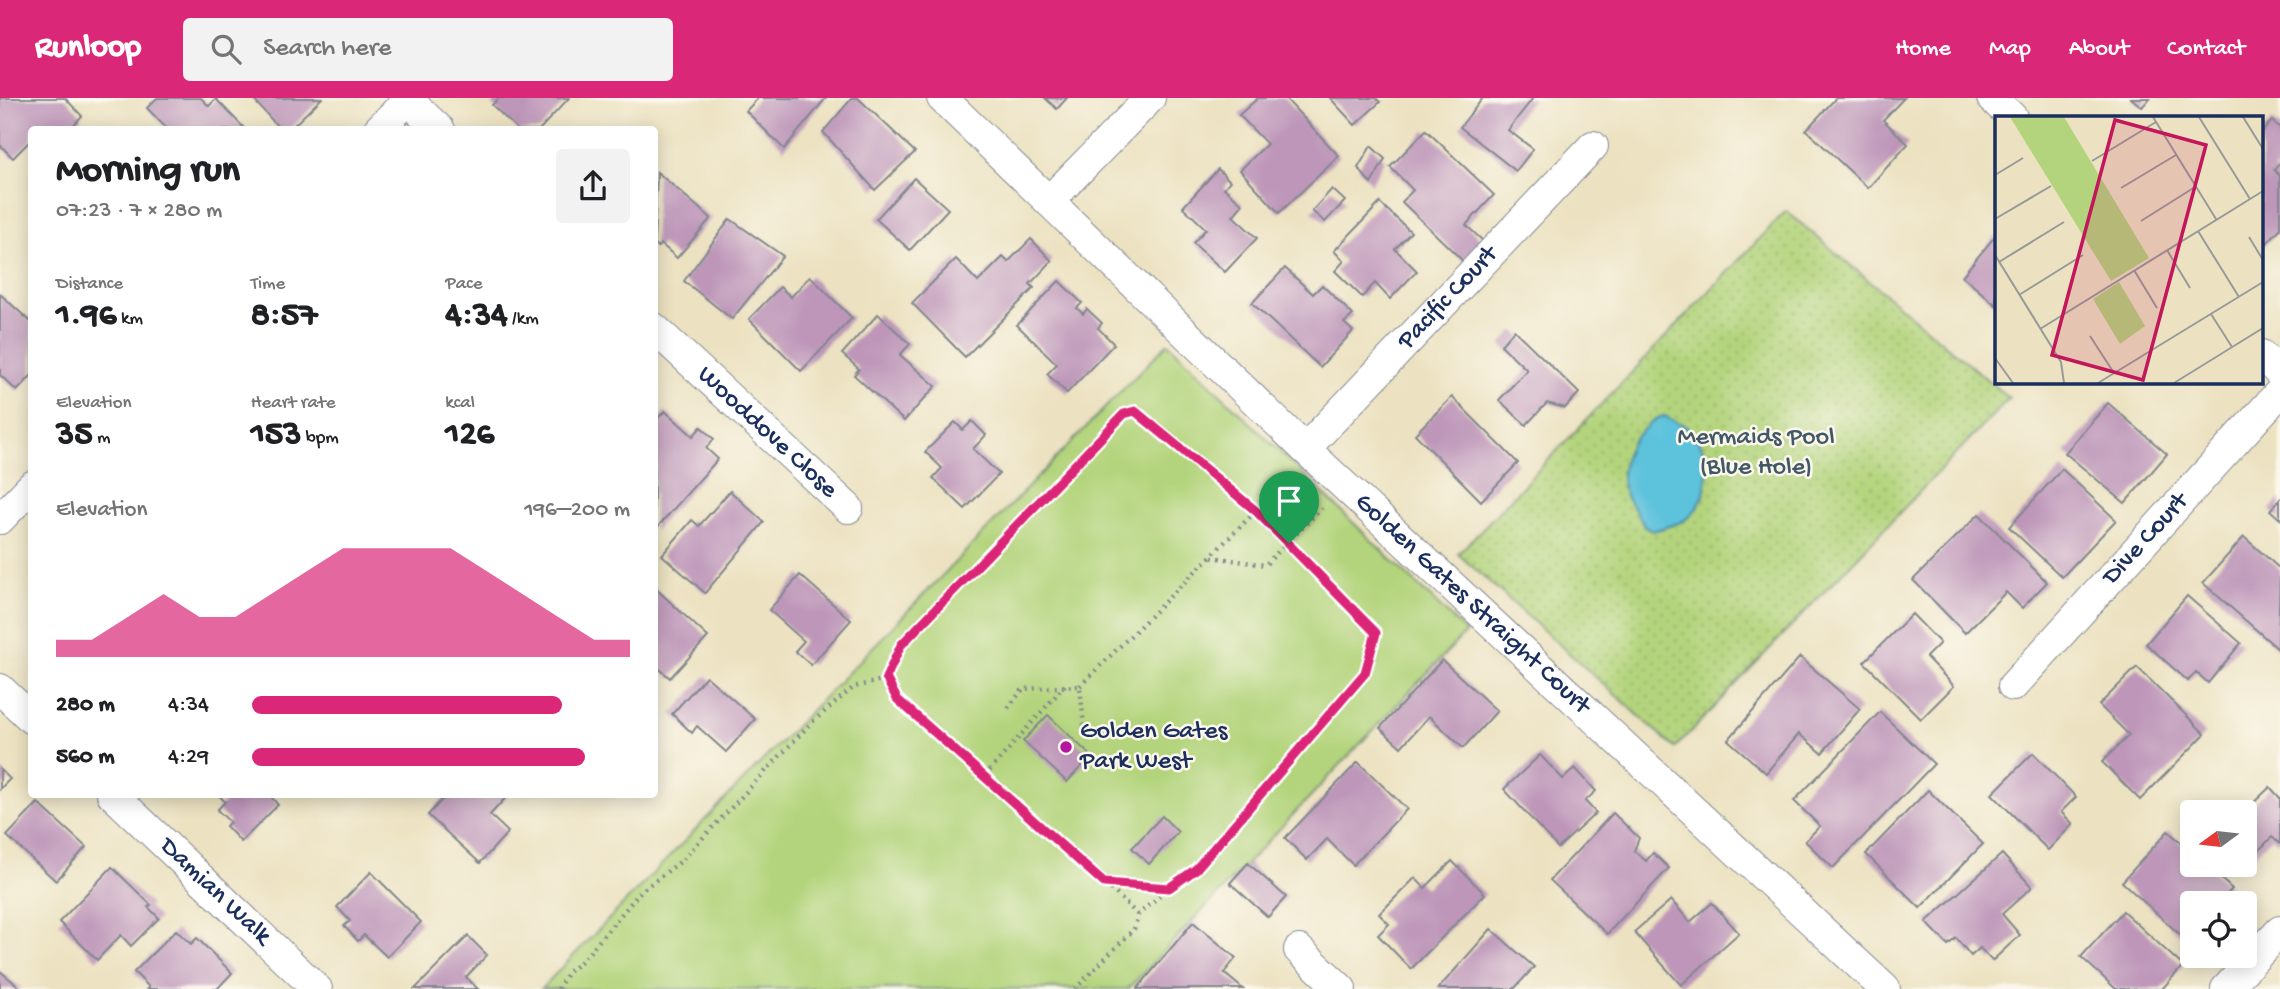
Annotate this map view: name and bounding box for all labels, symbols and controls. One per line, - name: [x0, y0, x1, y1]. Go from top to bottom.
- search box: [183, 18, 673, 81]
- text: Runloop: [35, 30, 141, 68]
- icon: search: [207, 30, 245, 68]
- text: Search here: [263, 34, 391, 65]
- text: Home: [1895, 35, 1951, 64]
- text: Map: [1989, 35, 2031, 64]
- text: About: [2069, 35, 2129, 64]
- text: Contact: [2167, 35, 2245, 64]
- inset map: [1995, 116, 2262, 383]
- button: share: [556, 149, 630, 223]
- text: Morning run: [56, 150, 240, 194]
- text: 07:23 · 7 × 280 m: [56, 198, 222, 225]
- street label: Pacific Court: [1391, 238, 1506, 357]
- text: Distance: [56, 273, 123, 296]
- text: Time: [251, 273, 285, 296]
- text: Pace: [445, 273, 483, 296]
- text: 1.96: [56, 296, 116, 337]
- text: 8:57: [251, 296, 317, 337]
- text: 4:34: [445, 296, 508, 337]
- text: km: [116, 308, 143, 331]
- text: /km: [508, 308, 539, 331]
- street label: Wooddove Close: [690, 360, 844, 506]
- text: Elevation: [56, 392, 132, 415]
- text: Heart rate: [251, 392, 336, 415]
- text: kcal: [445, 392, 475, 415]
- text: 35: [56, 415, 93, 456]
- text: 153: [251, 415, 301, 456]
- text: 126: [445, 415, 494, 456]
- park label: Mermaids Pool (Blue Hole): [1677, 423, 1835, 484]
- text: m: [93, 427, 111, 450]
- text: bpm: [301, 427, 339, 450]
- pin: [1259, 471, 1319, 543]
- icon: arrive: [1270, 482, 1308, 520]
- street label: Dive Court: [2095, 485, 2197, 593]
- street label: Golden Gates Straight Court: [1348, 487, 1598, 723]
- text: Elevation: [56, 497, 147, 524]
- text: 196–200 m: [524, 497, 630, 524]
- text: 280 m: [56, 692, 115, 719]
- text: 4:34: [168, 692, 209, 719]
- place label: Golden Gates Park West: [1079, 717, 1229, 778]
- marker: Golden Gates Park West: [1058, 739, 1074, 755]
- text: 560 m: [56, 744, 115, 771]
- text: 4:29: [168, 744, 209, 771]
- north arrow: [2180, 800, 2258, 877]
- map controls: [2180, 800, 2257, 968]
- street label: Damian Walk: [151, 830, 279, 954]
- button: locate: [2180, 891, 2257, 968]

